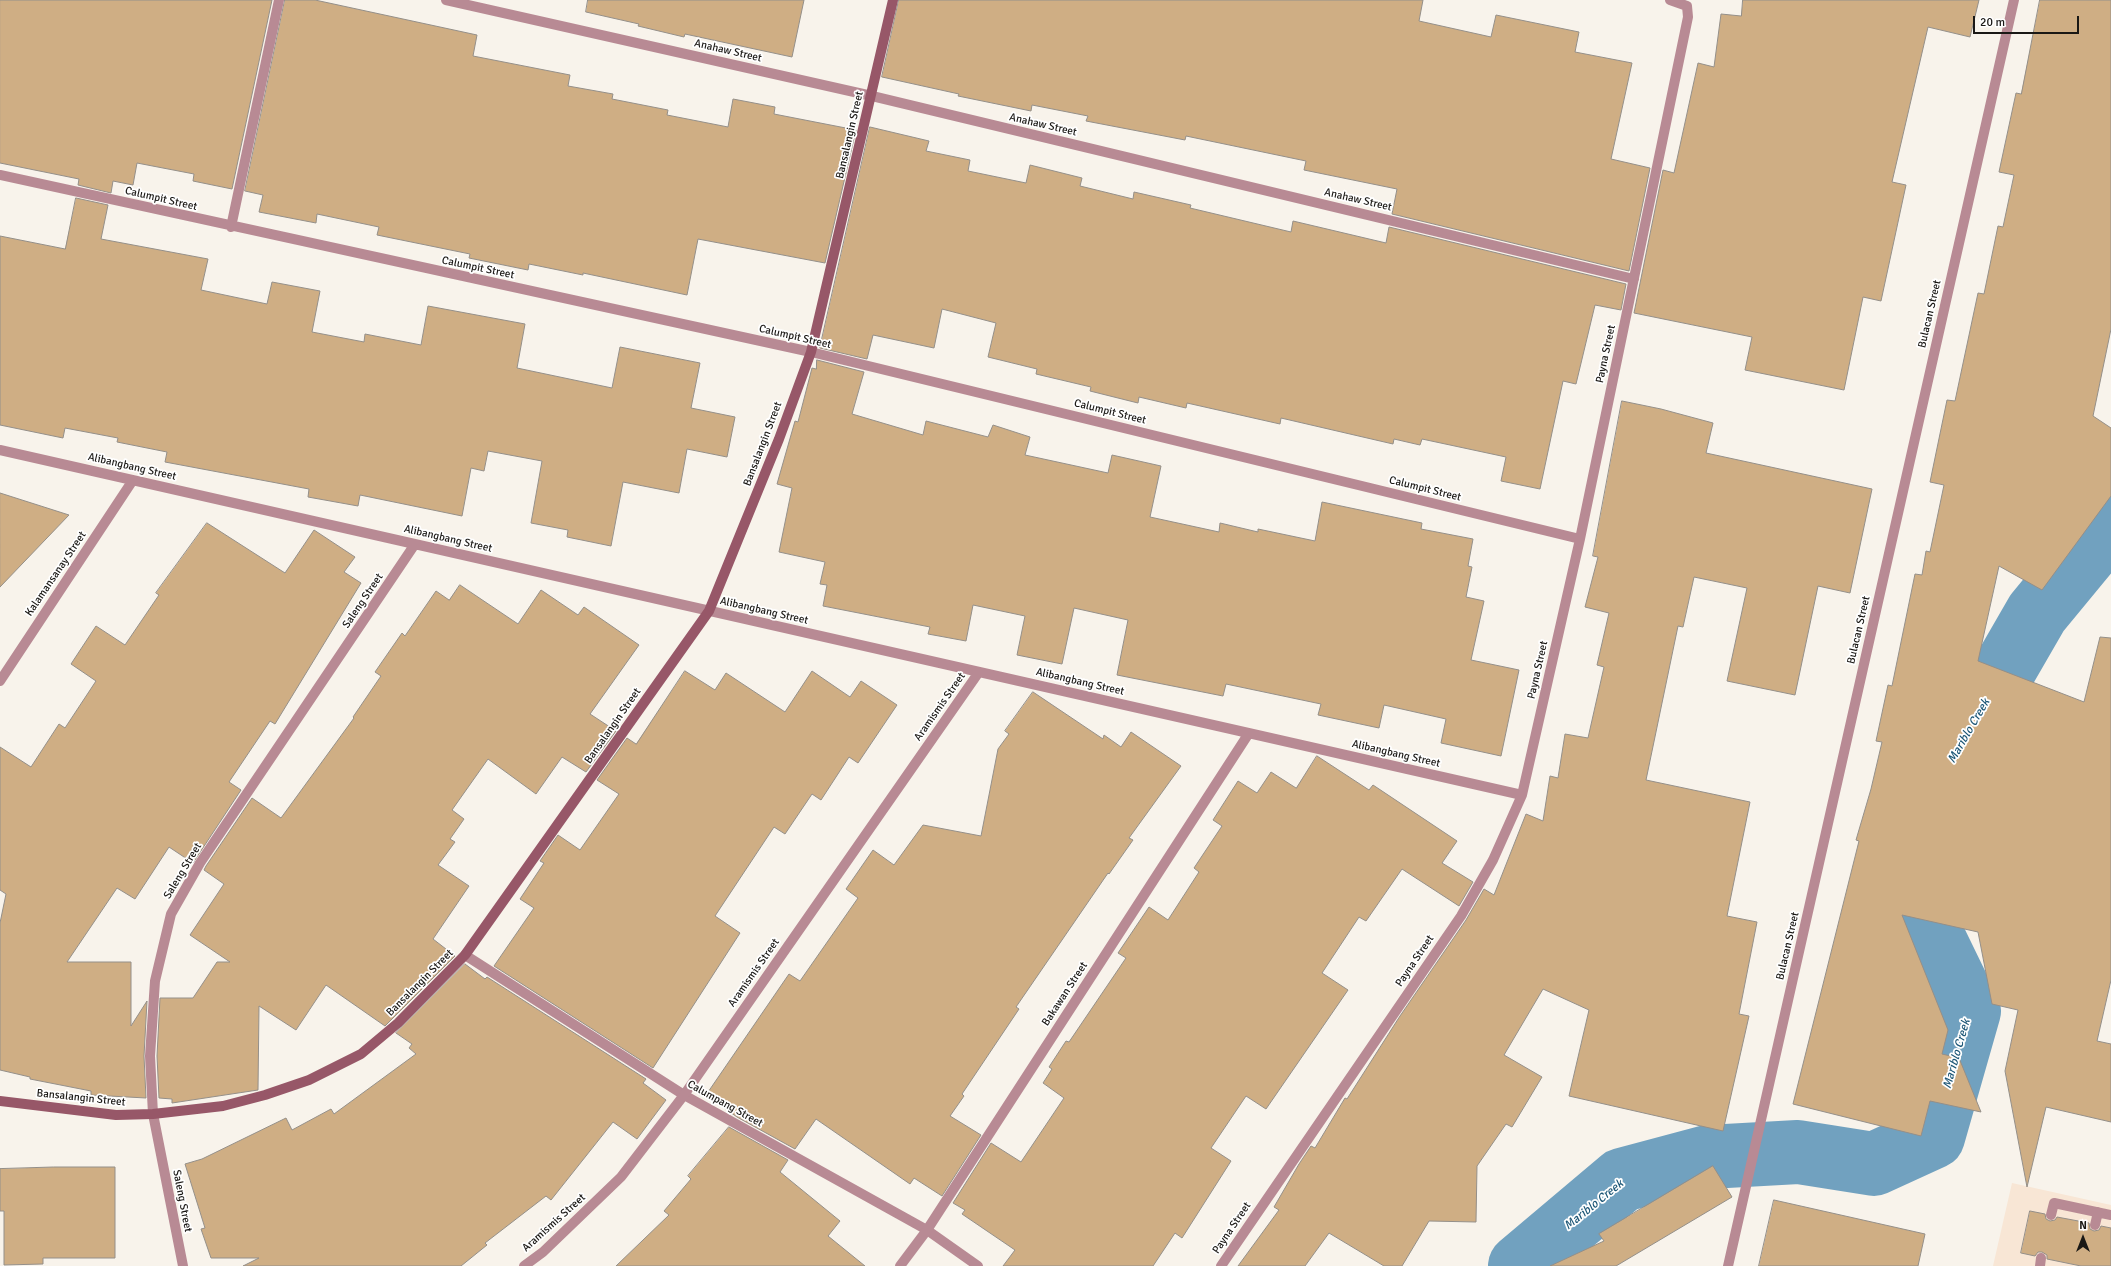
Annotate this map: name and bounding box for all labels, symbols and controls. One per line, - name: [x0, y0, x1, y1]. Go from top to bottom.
- scale bar: [1975, 8, 2081, 34]
- text: 20 m: [1980, 15, 2005, 30]
- street label: Anahaw Street: [693, 37, 763, 65]
- street label: Bansalangin Street: [834, 90, 866, 180]
- street label: Anahaw Street: [1008, 111, 1078, 139]
- street label: Calumpit Street: [124, 184, 198, 214]
- street label: Anahaw Street: [1323, 186, 1393, 214]
- street label: Calumpit Street: [441, 254, 515, 282]
- street label: Bulacan Street: [1916, 279, 1944, 349]
- street label: Calumpit Street: [758, 322, 832, 352]
- street label: Payna Street: [1593, 324, 1619, 384]
- street label: Calumpit Street: [1073, 397, 1147, 427]
- street label: Bansalangin Street: [741, 400, 785, 488]
- street label: Alibangbang Street: [87, 450, 177, 484]
- street label: Calumpit Street: [1388, 474, 1462, 504]
- street label: Alibangbang Street: [403, 522, 493, 556]
- street label: Kalamansanay Street: [23, 529, 89, 619]
- street label: Saleng Street: [340, 571, 386, 631]
- street label: Alibangbang Street: [719, 594, 809, 628]
- street label: Bulacan Street: [1845, 595, 1873, 665]
- street label: Payna Street: [1525, 640, 1551, 700]
- street label: Alibangbang Street: [1035, 665, 1125, 699]
- street label: Aramismis Street: [912, 670, 968, 744]
- street label: Bansalangin Street: [582, 686, 644, 766]
- water label: Mariblo Creek: [1945, 696, 1993, 766]
- street label: Alibangbang Street: [1351, 737, 1441, 771]
- street label: Saleng Street: [161, 841, 205, 901]
- street label: Bulacan Street: [1774, 911, 1802, 981]
- street label: Payna Street: [1393, 933, 1437, 989]
- street label: Aramismis Street: [726, 936, 782, 1010]
- street label: Bansalangin Street: [384, 947, 456, 1019]
- street label: Bakawan Street: [1039, 960, 1091, 1028]
- water label: Mariblo Creek: [1940, 1018, 1974, 1090]
- street label: Calumpang Street: [685, 1078, 765, 1130]
- street label: Bansalangin Street: [36, 1087, 126, 1109]
- street label: Saleng Street: [169, 1169, 195, 1233]
- water label: Mariblo Creek: [1562, 1177, 1626, 1233]
- street label: Aramismis Street: [520, 1191, 588, 1255]
- street label: Payna Street: [1210, 1200, 1254, 1256]
- north arrow: [2063, 1218, 2103, 1258]
- text: N: [2079, 1219, 2087, 1232]

